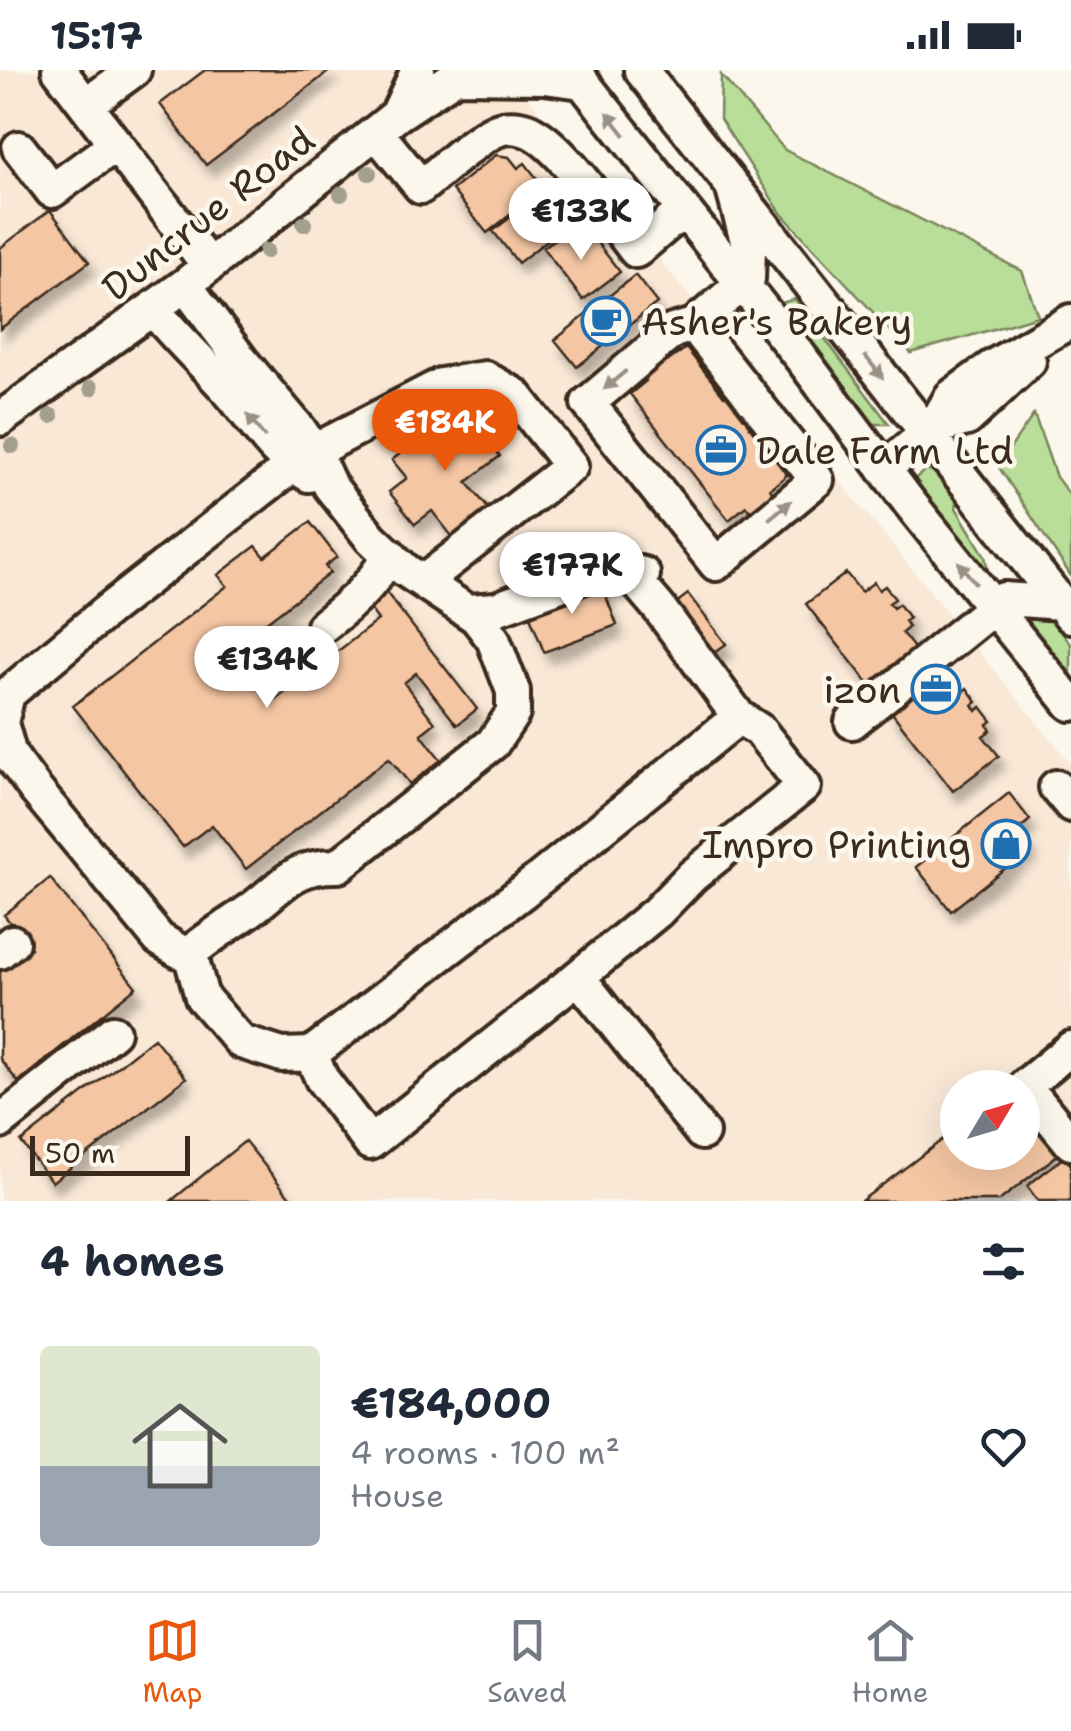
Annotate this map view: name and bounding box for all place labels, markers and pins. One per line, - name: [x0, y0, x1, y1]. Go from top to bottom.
- pin: €133K: [511, 178, 651, 263]
- cafe icon: Asher's Bakery: [580, 295, 632, 347]
- place label: Asher's Bakery: [641, 296, 912, 347]
- pin: €184K: [375, 389, 515, 474]
- office icon: Dale Farm Ltd: [695, 424, 747, 476]
- place label: Dale Farm Ltd: [756, 425, 1014, 476]
- pin: €177K: [502, 532, 642, 617]
- pin: €134K: [197, 626, 337, 711]
- office icon: izon: [910, 663, 962, 715]
- place label: izon: [823, 664, 901, 715]
- shop icon: Impro Printing: [980, 818, 1032, 870]
- place label: Impro Printing: [702, 819, 971, 870]

